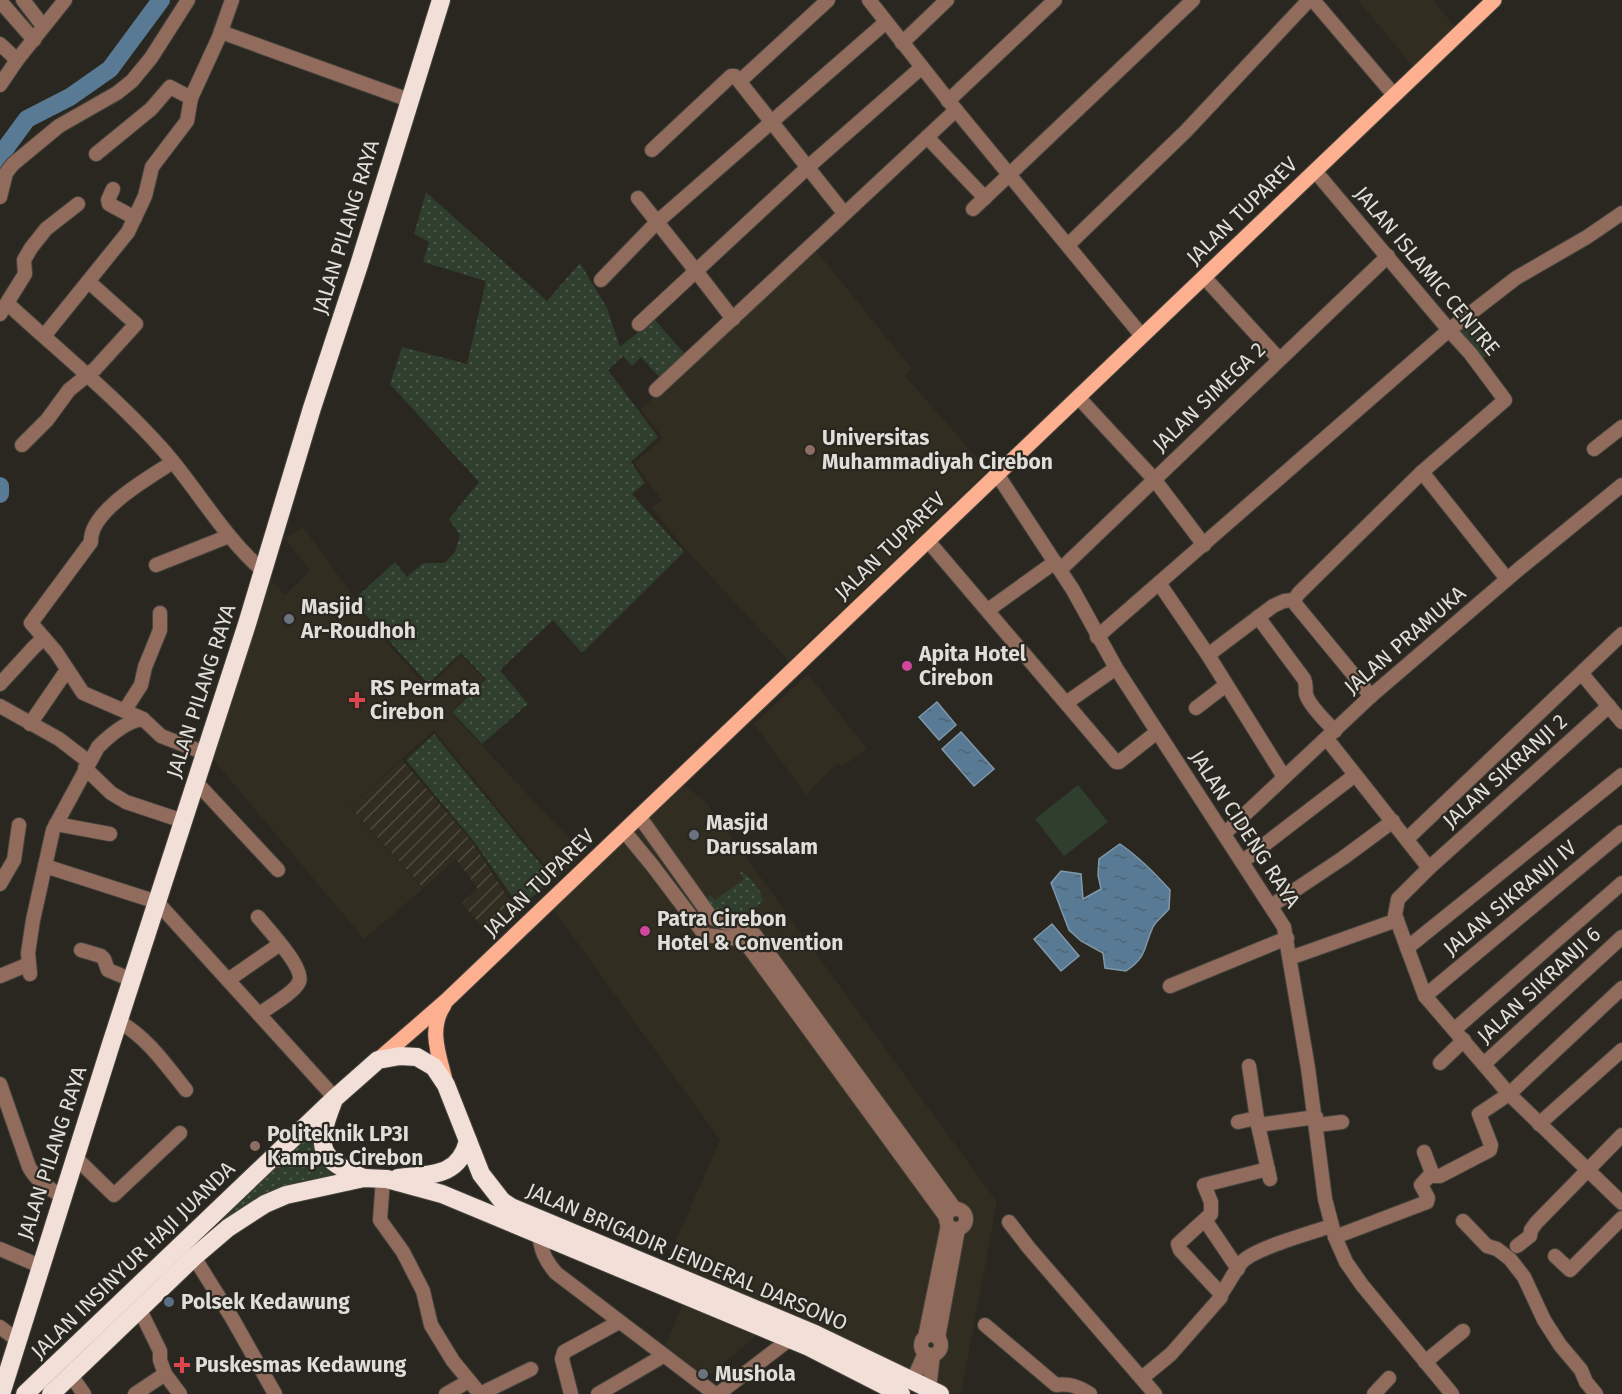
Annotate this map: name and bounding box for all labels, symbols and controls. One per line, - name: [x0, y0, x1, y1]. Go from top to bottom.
- street label: JALAN PILANG RAYA: [307, 137, 385, 317]
- street label: JALAN TUPAREV: [1181, 151, 1303, 270]
- street label: JALAN ISLAMIC CENTRE: [1349, 181, 1505, 361]
- street label: JALAN SIMEGA 2: [1147, 337, 1271, 457]
- place label: Universitas Muhammadiyah Cirebon: [822, 425, 1053, 475]
- marker: Universitas Muhammadiyah Cirebon: [803, 443, 817, 457]
- street label: JALAN TUPAREV: [829, 486, 951, 605]
- street label: JALAN PRAMUKA: [1339, 580, 1471, 700]
- place label: Masjid Ar-Roudhoh: [300, 594, 416, 644]
- street label: JALAN PILANG RAYA: [161, 601, 241, 781]
- marker: Masjid Ar-Roudhoh: [282, 612, 296, 626]
- place label: Apita Hotel Cirebon: [918, 641, 1027, 691]
- marker: Apita Hotel Cirebon: [900, 659, 914, 673]
- place label: RS Permata Cirebon: [370, 675, 480, 725]
- marker: RS Permata Cirebon: [348, 691, 366, 709]
- street label: JALAN SIKRANJI 2: [1437, 708, 1573, 834]
- street label: JALAN CIDENG RAYA: [1184, 745, 1306, 913]
- place label: Masjid Darussalam: [706, 810, 818, 860]
- street label: JALAN TUPAREV: [478, 823, 600, 942]
- marker: Masjid Darussalam: [687, 828, 701, 842]
- street label: JALAN SIKRANJI IV: [1438, 834, 1582, 961]
- place label: Patra Cirebon Hotel & Convention: [657, 906, 843, 956]
- street label: JALAN SIKRANJI 6: [1472, 921, 1606, 1049]
- marker: Patra Cirebon Hotel & Convention: [638, 924, 652, 938]
- street label: JALAN PILANG RAYA: [12, 1063, 92, 1243]
- place label: Politeknik LP3I Kampus Cirebon: [267, 1121, 423, 1171]
- marker: Politeknik LP3I Kampus Cirebon: [248, 1139, 262, 1153]
- street label: JALAN INSINYUR HAJI JUANDA: [26, 1156, 240, 1364]
- street label: JALAN BRIGADIR JENDERAL DARSONO: [523, 1177, 851, 1337]
- place label: Polsek Kedawung: [181, 1289, 350, 1315]
- marker: Polsek Kedawung: [162, 1295, 176, 1309]
- place label: Puskesmas Kedawung: [195, 1352, 407, 1378]
- marker: Puskesmas Kedawung: [173, 1356, 191, 1374]
- place label: Mushola: [715, 1361, 796, 1387]
- marker: Mushola: [696, 1367, 710, 1381]

